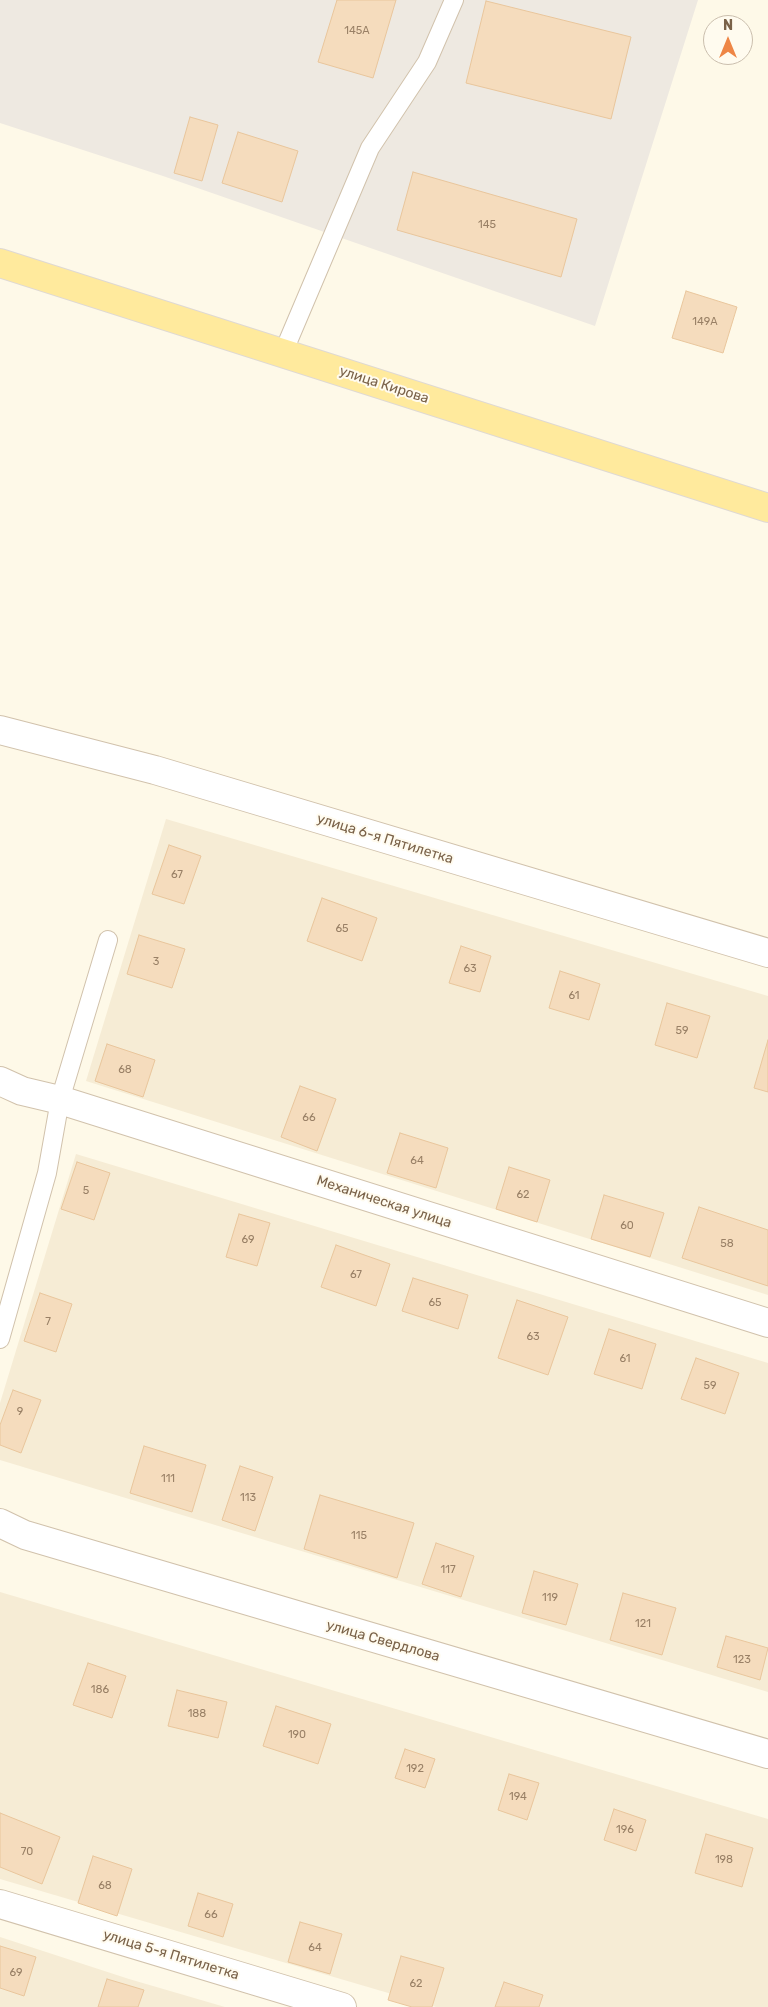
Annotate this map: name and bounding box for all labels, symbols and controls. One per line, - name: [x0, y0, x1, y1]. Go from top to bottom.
- north arrow: [703, 15, 753, 65]
- text: N: [723, 17, 733, 34]
- house number: 145А: [344, 24, 370, 38]
- house number: 145: [478, 218, 496, 232]
- house number: 149А: [692, 315, 718, 329]
- street label: улица Кирова: [337, 363, 431, 407]
- street label: улица 6-я Пятилетка: [315, 810, 455, 868]
- house number: 67: [171, 868, 183, 882]
- house number: 65: [335, 922, 349, 936]
- house number: 3: [153, 955, 159, 969]
- house number: 63: [463, 962, 477, 976]
- house number: 61: [568, 989, 580, 1003]
- house number: 59: [675, 1024, 689, 1038]
- house number: 68: [118, 1063, 132, 1077]
- house number: 66: [302, 1111, 316, 1125]
- house number: 64: [410, 1154, 424, 1168]
- street label: Механическая улица: [314, 1172, 454, 1232]
- house number: 5: [83, 1184, 89, 1198]
- house number: 62: [516, 1188, 530, 1202]
- house number: 60: [620, 1219, 634, 1233]
- house number: 69: [241, 1233, 255, 1247]
- house number: 58: [720, 1237, 734, 1251]
- house number: 67: [350, 1268, 362, 1282]
- house number: 65: [428, 1296, 442, 1310]
- house number: 7: [45, 1315, 51, 1329]
- house number: 63: [526, 1330, 540, 1344]
- house number: 61: [619, 1352, 631, 1366]
- house number: 59: [703, 1379, 717, 1393]
- house number: 9: [17, 1405, 23, 1419]
- house number: 111: [161, 1472, 175, 1486]
- house number: 113: [240, 1491, 256, 1505]
- house number: 115: [351, 1529, 367, 1543]
- house number: 117: [440, 1563, 456, 1577]
- house number: 119: [542, 1591, 558, 1605]
- street label: улица Свердлова: [324, 1617, 442, 1665]
- house number: 121: [635, 1617, 651, 1631]
- house number: 123: [733, 1653, 751, 1667]
- house number: 186: [91, 1683, 109, 1697]
- house number: 188: [188, 1707, 206, 1721]
- house number: 190: [288, 1728, 306, 1742]
- house number: 192: [406, 1762, 424, 1776]
- house number: 194: [509, 1790, 527, 1804]
- house number: 196: [616, 1823, 634, 1837]
- house number: 70: [21, 1845, 33, 1859]
- house number: 198: [715, 1853, 733, 1867]
- house number: 68: [98, 1879, 112, 1893]
- house number: 66: [204, 1908, 218, 1922]
- street label: улица 5-я Пятилетка: [101, 1926, 241, 1984]
- house number: 64: [308, 1941, 322, 1955]
- house number: 69: [9, 1966, 23, 1980]
- house number: 62: [409, 1977, 423, 1991]

